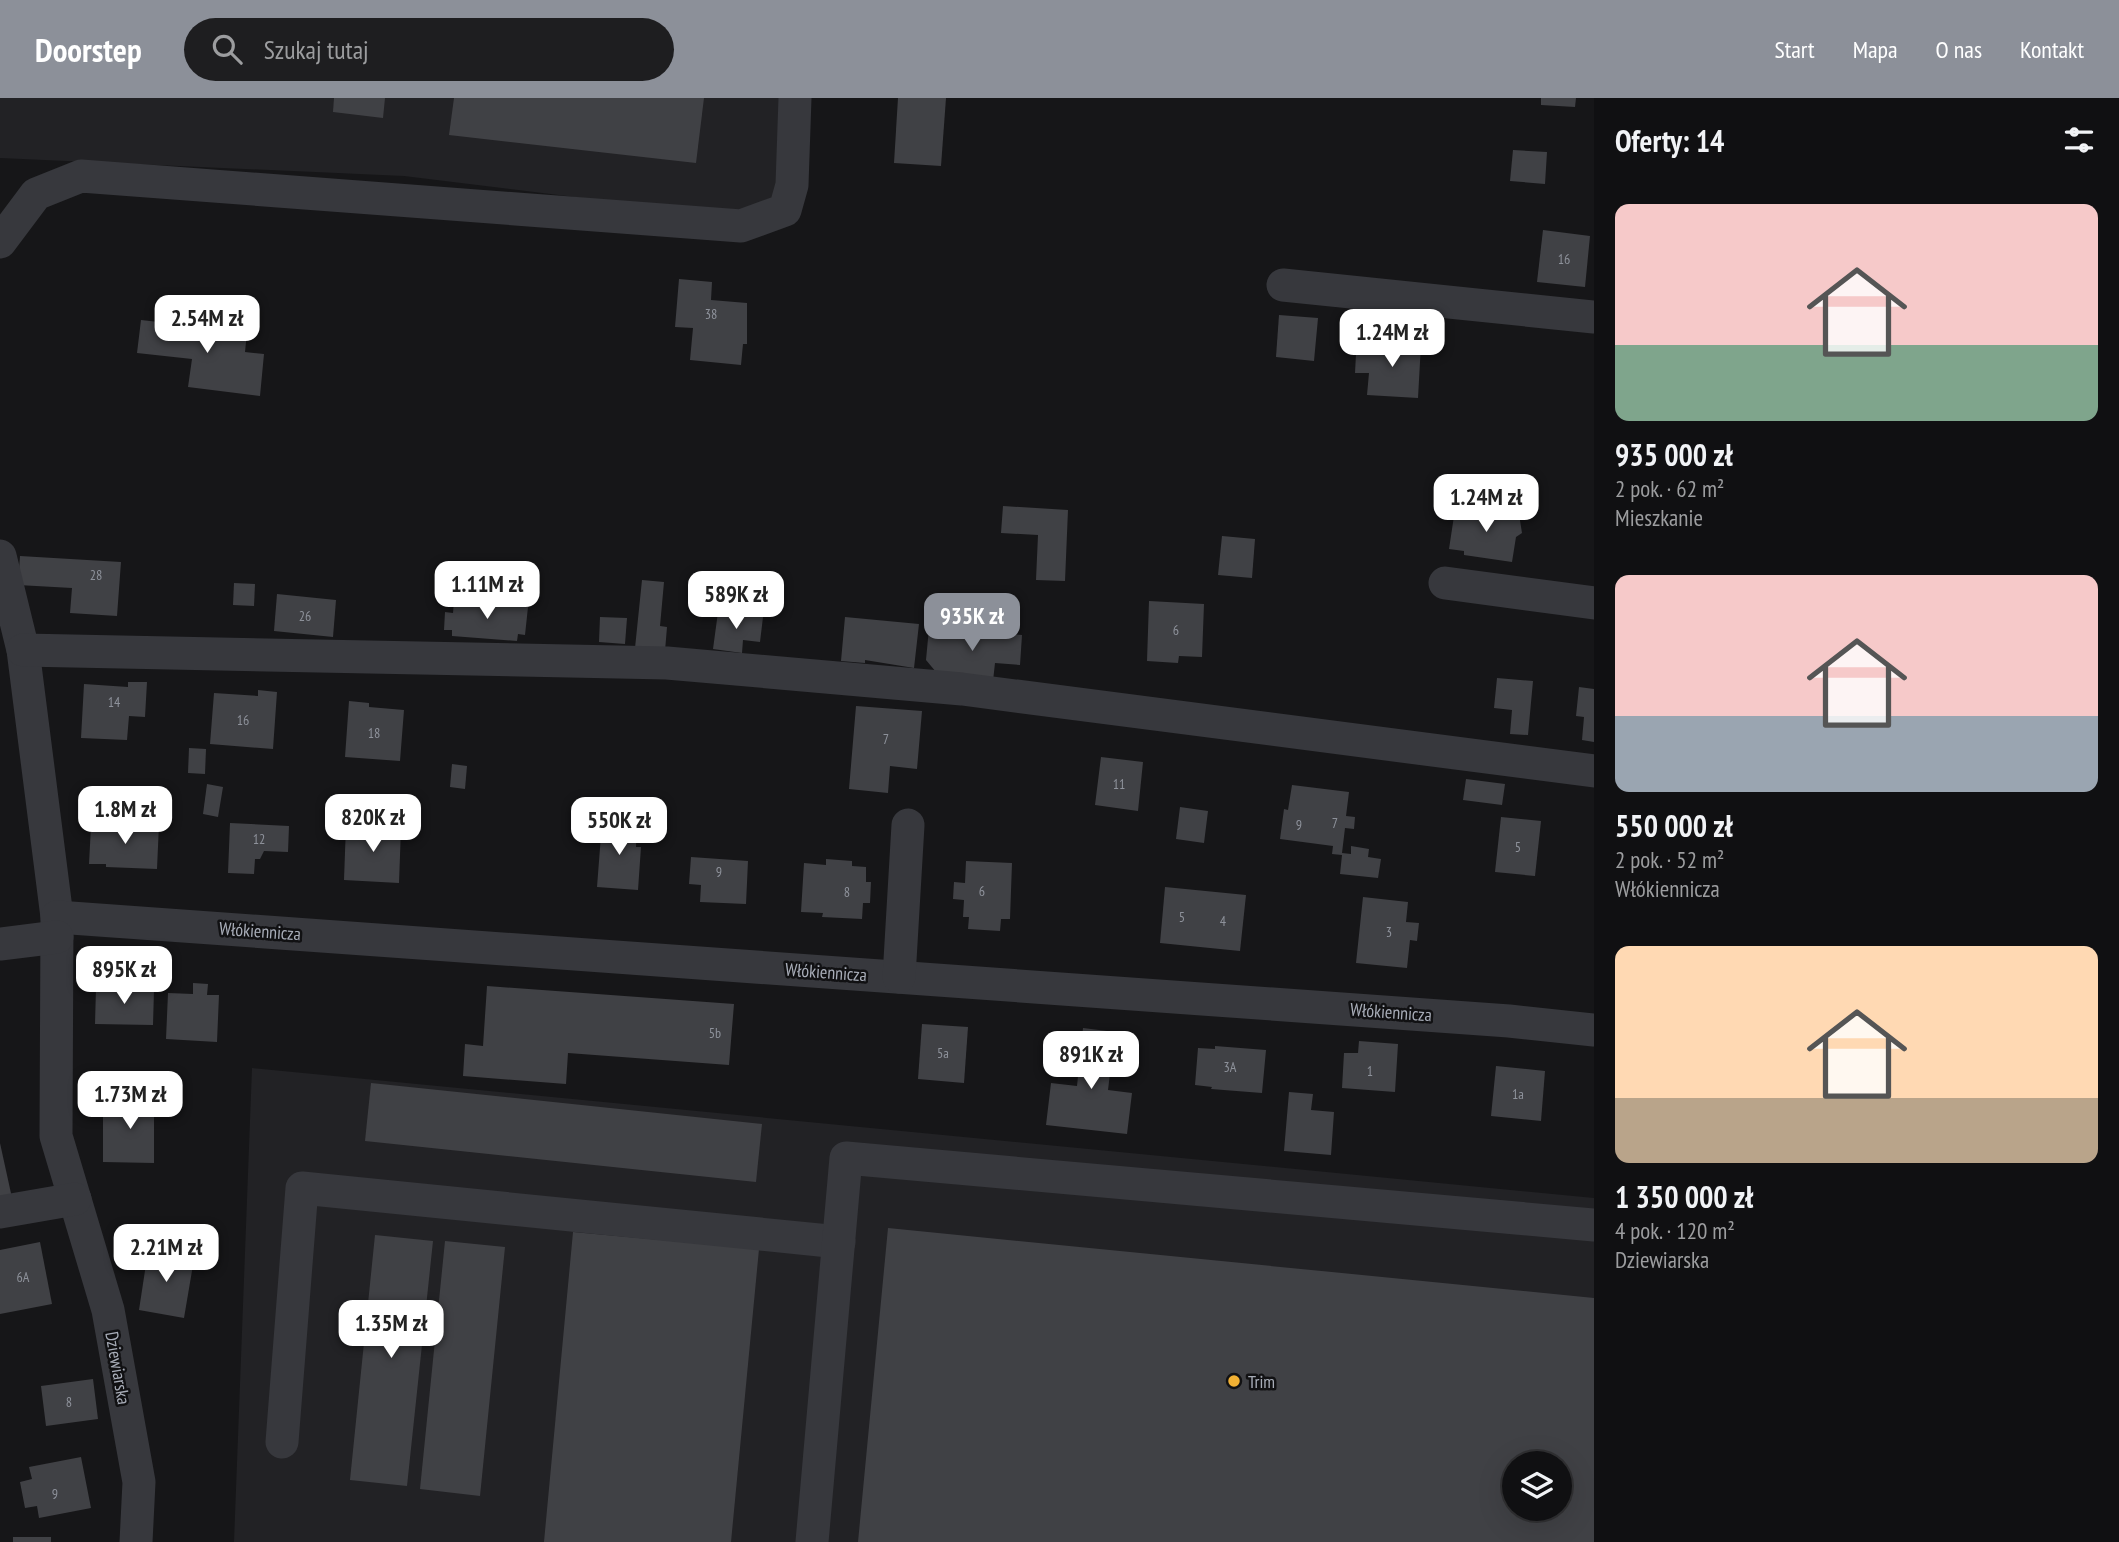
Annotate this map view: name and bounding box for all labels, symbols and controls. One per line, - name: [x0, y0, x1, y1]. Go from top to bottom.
- search box: [184, 18, 674, 81]
- text: Doorstep: [35, 28, 142, 71]
- icon: search: [208, 30, 246, 68]
- text: Szukaj tutaj: [264, 33, 369, 66]
- text: Start: [1774, 34, 1815, 65]
- text: Mapa: [1853, 34, 1898, 65]
- text: O nas: [1936, 34, 1982, 65]
- text: Kontakt: [2020, 34, 2084, 65]
- text: Oferty: 14: [1615, 121, 1724, 160]
- icon: filters: [2060, 121, 2098, 159]
- icon: home: [1794, 249, 1920, 375]
- house number: 16: [1558, 250, 1570, 268]
- pin: 2.54M zł: [135, 296, 279, 355]
- text: 2.54M zł: [171, 303, 243, 332]
- house number: 38: [705, 305, 717, 323]
- pin: 1.24M zł: [1320, 310, 1464, 369]
- text: 1.24M zł: [1356, 317, 1428, 346]
- text: 935 000 zł: [1615, 435, 1733, 474]
- pin: 1.24M zł: [1414, 474, 1558, 534]
- text: 2 pok. · 62 m²: [1615, 474, 1724, 503]
- text: 1.24M zł: [1450, 482, 1522, 511]
- text: Mieszkanie: [1615, 503, 1703, 532]
- pin: 1.11M zł: [415, 561, 559, 621]
- house number: 28: [90, 566, 102, 584]
- text: 1.11M zł: [451, 569, 523, 598]
- pin: 589K zł: [671, 572, 801, 631]
- text: 589K zł: [704, 579, 768, 608]
- pin: 935K zł: [907, 594, 1037, 653]
- text: 935K zł: [940, 601, 1004, 630]
- house number: 26: [299, 607, 311, 625]
- icon: home: [1794, 620, 1920, 746]
- house number: 6: [1173, 621, 1179, 639]
- house number: 14: [108, 693, 121, 711]
- house number: 16: [237, 711, 249, 729]
- house number: 18: [368, 724, 380, 742]
- house number: 7: [883, 730, 889, 748]
- house number: 11: [1113, 775, 1125, 793]
- pin: 1.8M zł: [60, 786, 190, 846]
- text: 1.8M zł: [94, 794, 156, 823]
- pin: 820K zł: [308, 794, 438, 854]
- pin: 550K zł: [554, 798, 684, 857]
- text: 820K zł: [341, 802, 405, 831]
- text: 550K zł: [587, 805, 651, 834]
- text: 550 000 zł: [1615, 806, 1733, 845]
- house number: 7: [1332, 814, 1338, 832]
- house number: 9: [1296, 816, 1302, 834]
- house number: 12: [253, 830, 265, 848]
- house number: 5: [1515, 838, 1521, 856]
- text: 2 pok. · 52 m²: [1615, 845, 1724, 874]
- house number: 9: [716, 863, 722, 881]
- text: Włókiennicza: [1615, 874, 1720, 903]
- house number: 6: [979, 882, 985, 900]
- house number: 8: [844, 883, 850, 901]
- house number: 5: [1179, 908, 1185, 926]
- house number: 4: [1220, 912, 1227, 930]
- street label: Włókiennicza: [218, 917, 302, 945]
- house number: 3: [1386, 923, 1392, 941]
- pin: 895K zł: [59, 946, 189, 1006]
- text: 895K zł: [92, 954, 156, 983]
- street label: Włókiennicza: [784, 958, 868, 986]
- icon: home: [1794, 991, 1920, 1117]
- street label: Włókiennicza: [1349, 998, 1433, 1026]
- house number: 5b: [709, 1024, 721, 1042]
- pin: 891K zł: [1026, 1032, 1156, 1091]
- text: 891K zł: [1059, 1039, 1123, 1068]
- house number: 5a: [937, 1044, 949, 1062]
- house number: 3A: [1224, 1058, 1237, 1076]
- house number: 1: [1367, 1062, 1373, 1080]
- pin: 1.73M zł: [58, 1072, 202, 1131]
- text: 1.73M zł: [94, 1079, 166, 1108]
- house number: 1a: [1512, 1085, 1524, 1103]
- text: 1 350 000 zł: [1615, 1177, 1753, 1216]
- text: 4 pok. · 120 m²: [1615, 1216, 1735, 1245]
- pin: 2.21M zł: [94, 1224, 238, 1284]
- text: 2.21M zł: [130, 1232, 202, 1261]
- text: Dziewiarska: [1615, 1245, 1709, 1274]
- house number: 6A: [17, 1268, 30, 1286]
- pin: 1.35M zł: [319, 1300, 463, 1360]
- text: 1.35M zł: [355, 1308, 427, 1337]
- street label: Dziewiarska: [100, 1330, 136, 1406]
- place label: Trim: [1248, 1370, 1275, 1393]
- marker: Trim: [1226, 1373, 1242, 1389]
- house number: 8: [66, 1393, 72, 1411]
- map controls: [1502, 1451, 1572, 1521]
- button: layers: [1502, 1451, 1572, 1521]
- house number: 9: [52, 1485, 58, 1503]

